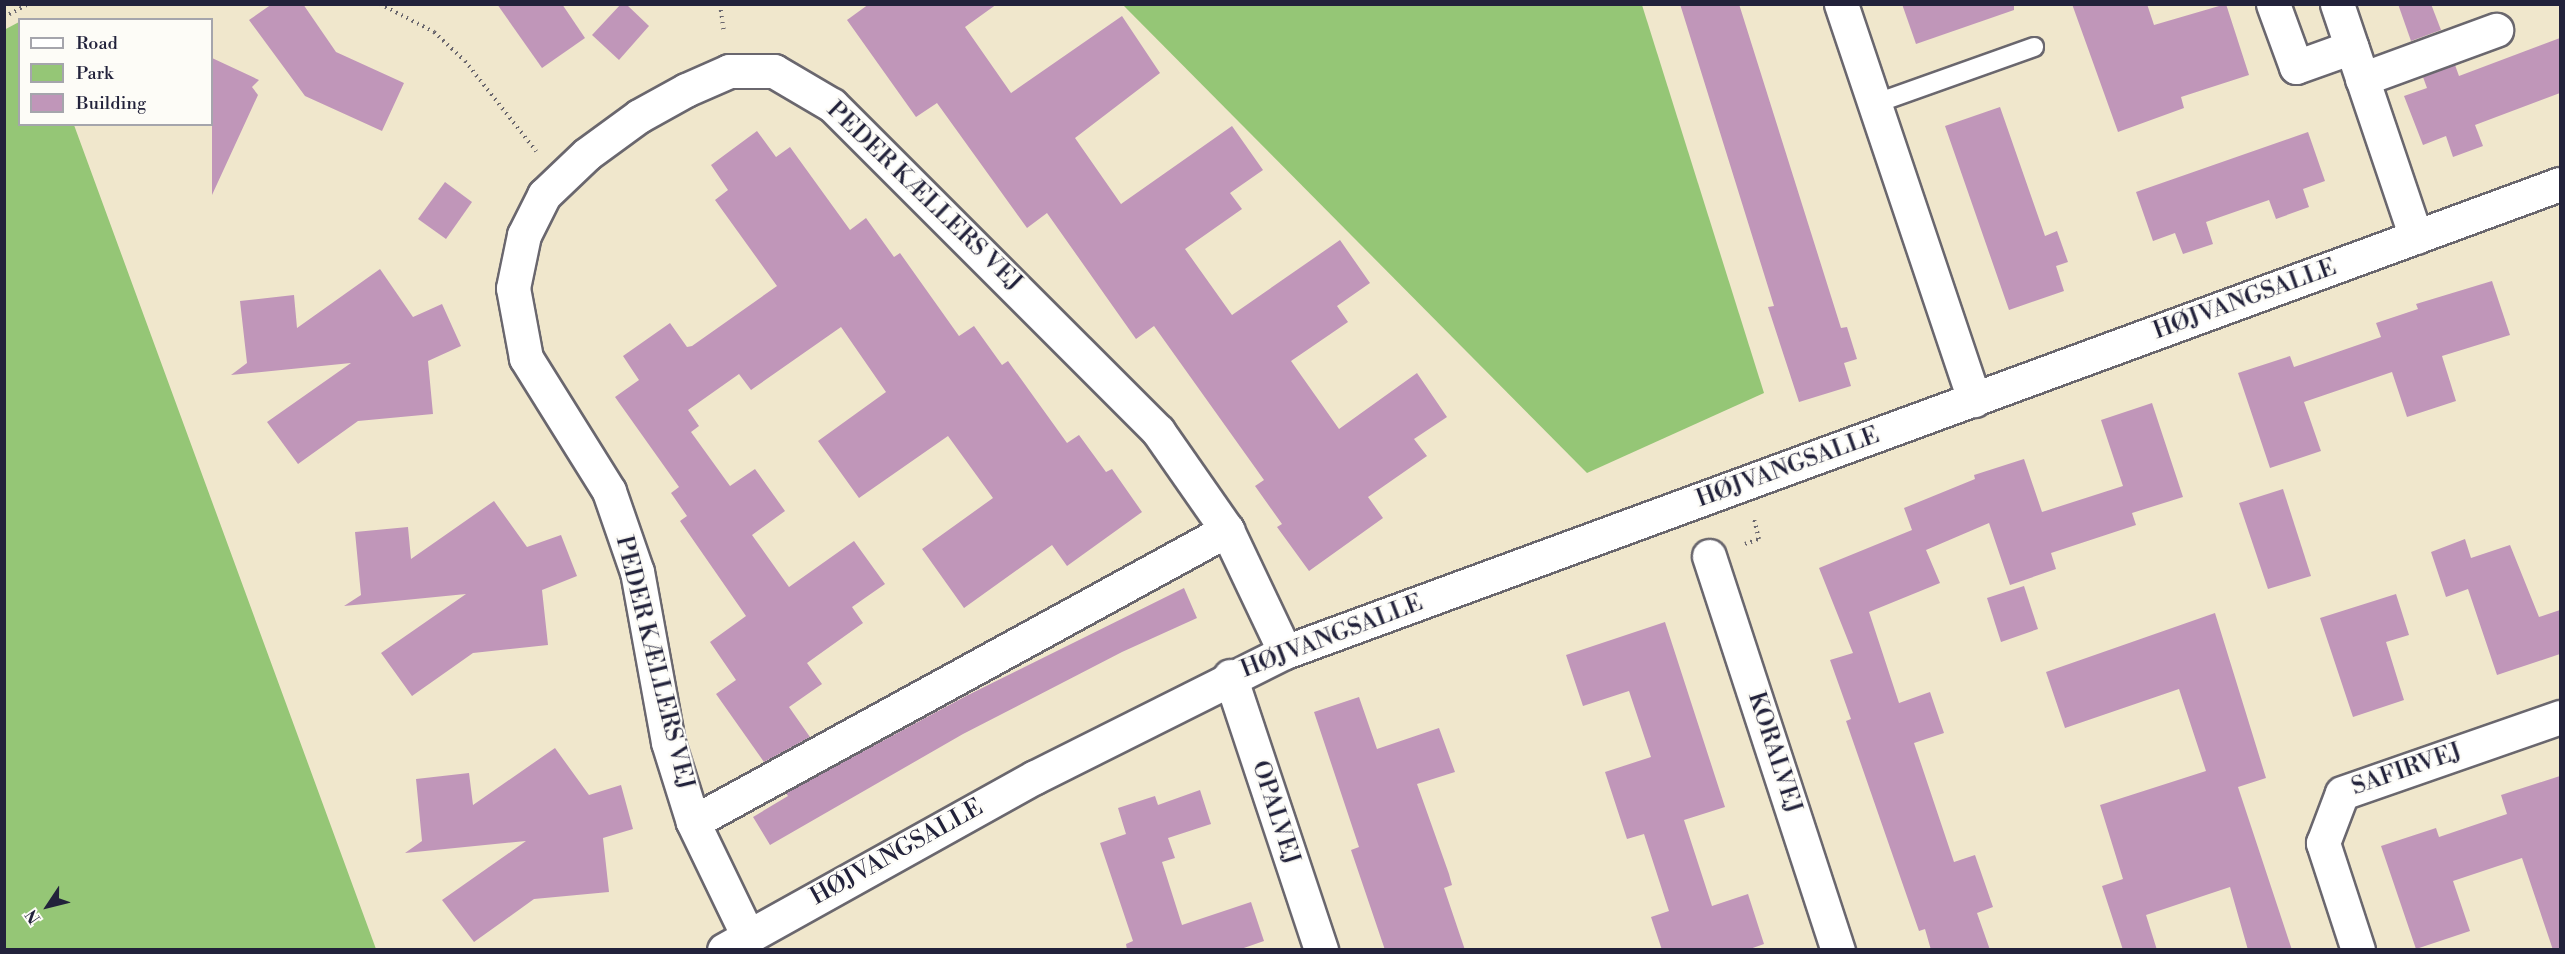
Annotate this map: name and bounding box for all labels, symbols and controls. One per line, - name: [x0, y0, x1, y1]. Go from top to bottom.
- legend: [18, 18, 213, 126]
- text: Road: [76, 32, 118, 55]
- text: Park: [76, 62, 113, 85]
- text: Building: [76, 92, 146, 115]
- street label: PEDER KÆLLERS VEJ: [820, 96, 1028, 298]
- street label: HØJVANGSALLE: [2150, 254, 2340, 346]
- street label: HØJVANGSALLE: [1693, 422, 1883, 514]
- street label: PEDER KÆLLERS VEJ: [608, 533, 700, 793]
- street label: HØJVANGSALLE: [1237, 589, 1427, 685]
- street label: KORALVEJ: [1741, 688, 1807, 818]
- street label: SAFIRVEJ: [2348, 738, 2466, 802]
- street label: OPALVEJ: [1245, 757, 1305, 869]
- street label: HØJVANGSALLE: [806, 794, 988, 912]
- north arrow: [18, 876, 78, 936]
- text: N: [21, 905, 45, 927]

